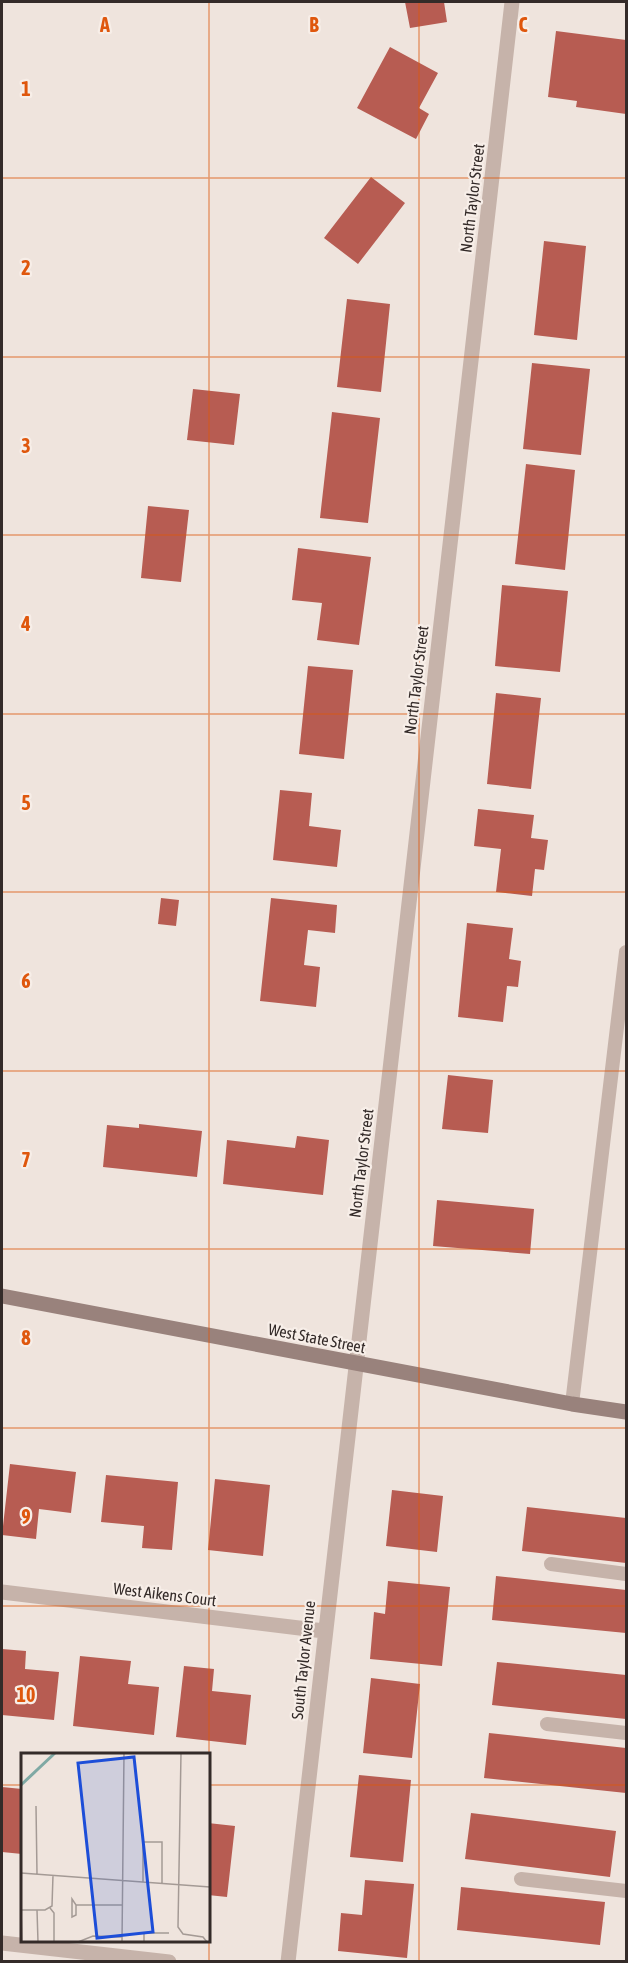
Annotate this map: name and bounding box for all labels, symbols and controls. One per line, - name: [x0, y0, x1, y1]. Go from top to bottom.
- text: A: [99, 13, 110, 36]
- text: B: [309, 13, 319, 36]
- text: C: [519, 13, 528, 36]
- text: 1: [21, 77, 31, 100]
- street label: North Taylor Street: [456, 142, 489, 254]
- text: 2: [21, 256, 31, 279]
- text: 3: [21, 434, 31, 457]
- text: 4: [20, 612, 31, 635]
- street label: North Taylor Street: [400, 624, 433, 736]
- text: 5: [21, 791, 31, 814]
- text: 6: [21, 969, 31, 992]
- street label: North Taylor Street: [345, 1107, 378, 1219]
- text: 7: [21, 1148, 31, 1171]
- street label: West State Street: [267, 1320, 367, 1356]
- text: 8: [21, 1326, 31, 1349]
- text: 9: [21, 1505, 31, 1528]
- street label: West Aikens Court: [113, 1579, 218, 1609]
- street label: South Taylor Avenue: [288, 1600, 319, 1720]
- text: 10: [17, 1683, 35, 1706]
- inset map: [21, 1753, 210, 1942]

